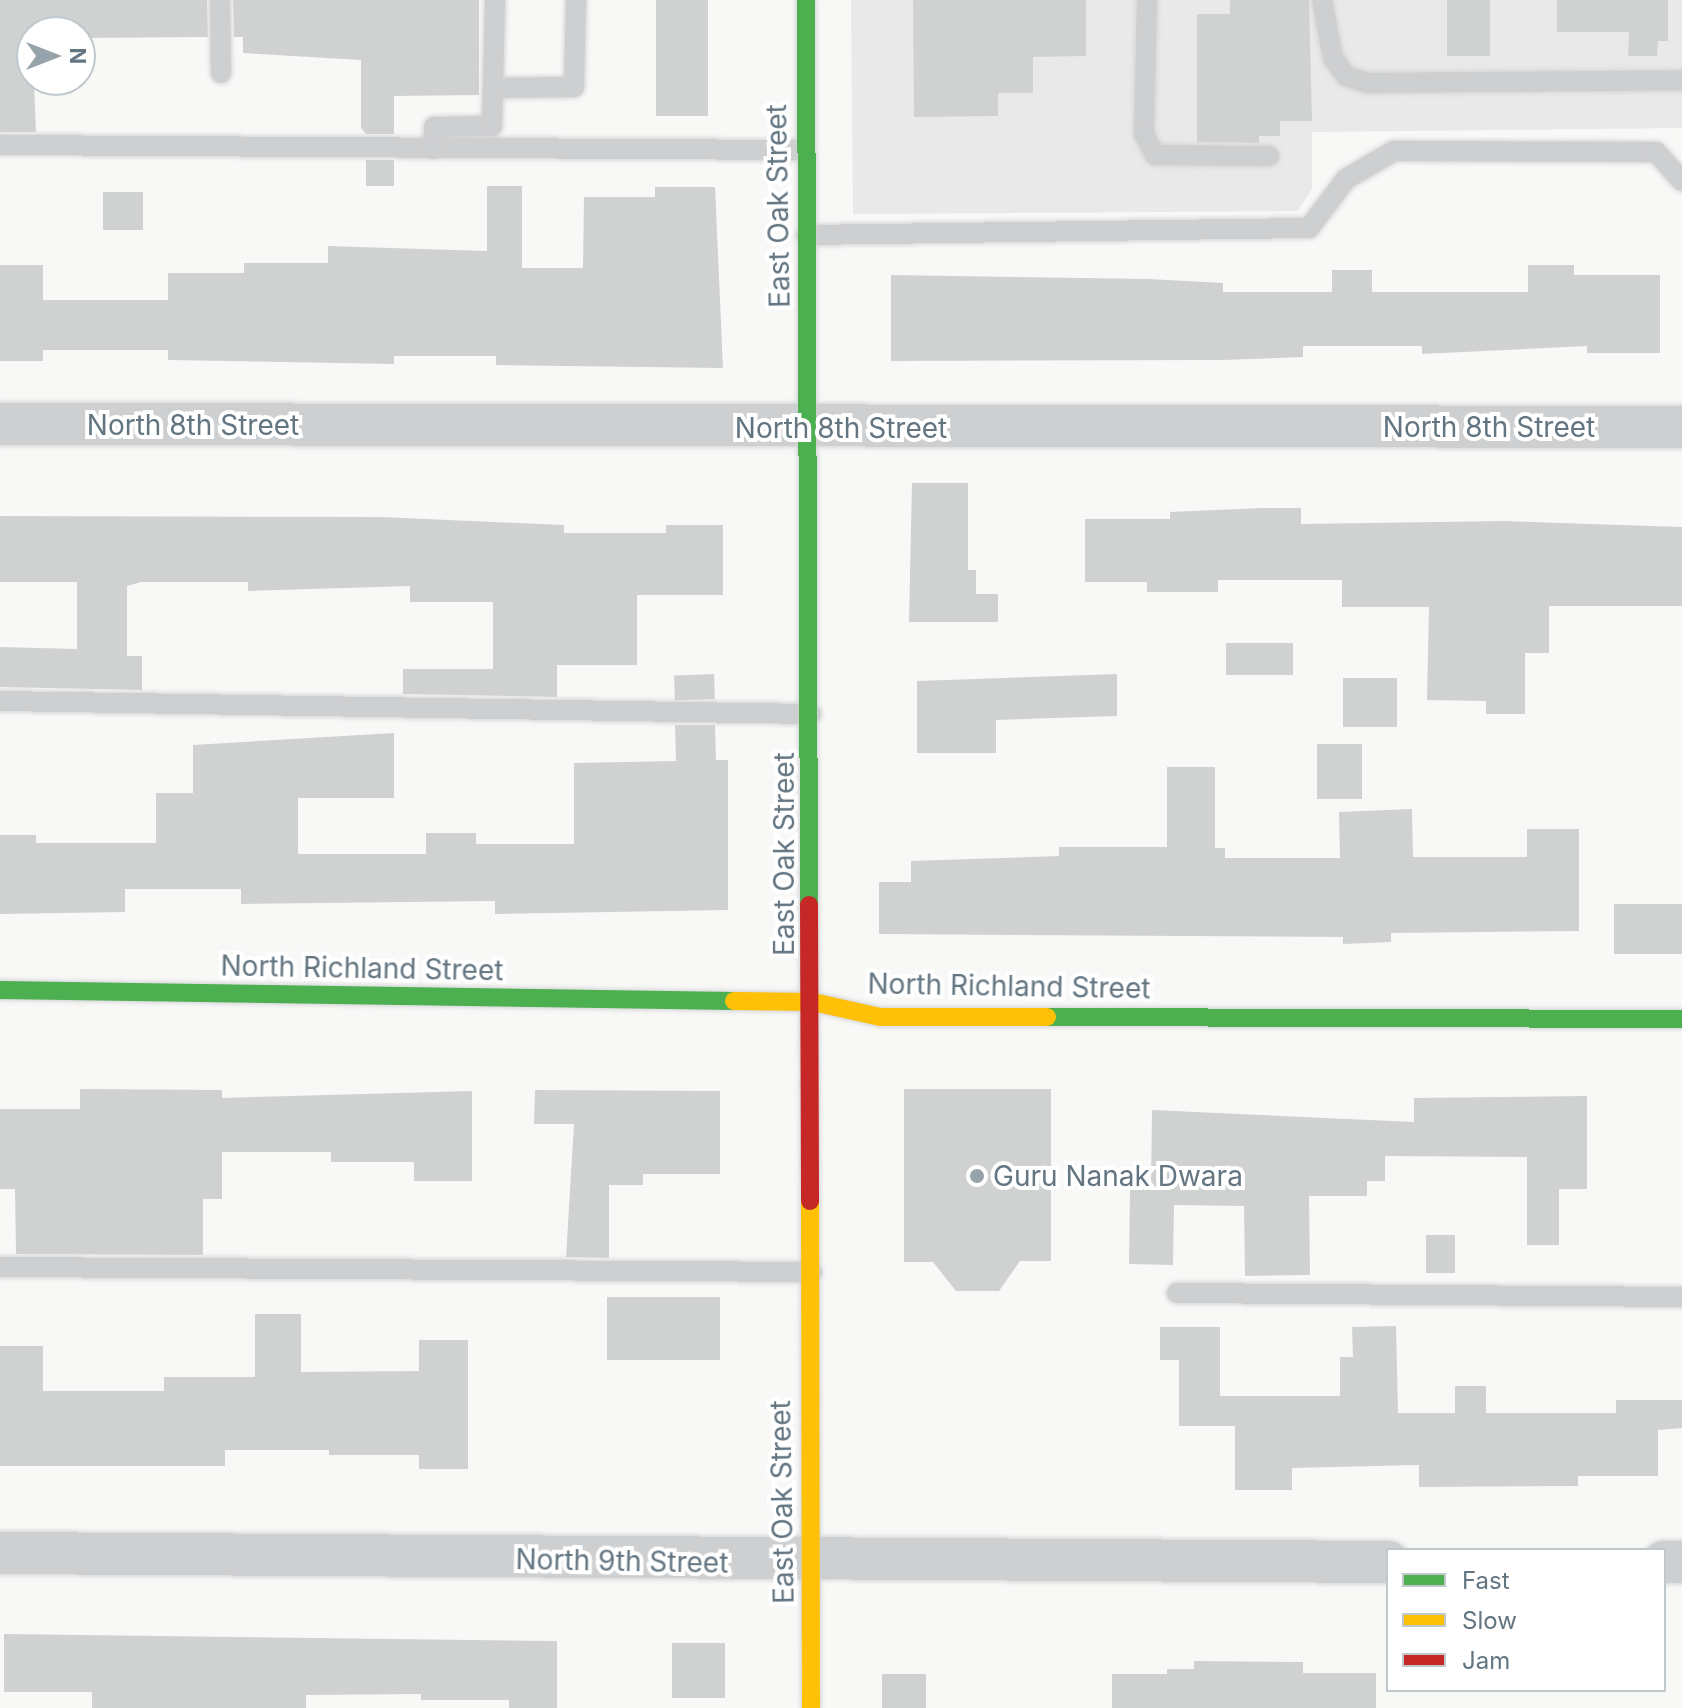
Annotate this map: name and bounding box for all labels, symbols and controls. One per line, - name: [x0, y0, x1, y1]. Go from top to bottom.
- north arrow: [16, 16, 96, 96]
- text: N: [65, 48, 91, 64]
- street label: East Oak Street: [759, 104, 797, 308]
- street label: North 8th Street: [87, 408, 299, 442]
- street label: North 8th Street: [1383, 410, 1595, 444]
- street label: North 8th Street: [735, 411, 947, 445]
- street label: East Oak Street: [767, 752, 801, 956]
- street label: North Richland Street: [220, 949, 504, 987]
- street label: North Richland Street: [867, 967, 1151, 1005]
- place label: Guru Nanak Dwara: [993, 1159, 1243, 1193]
- marker: Guru Nanak Dwara: [968, 1167, 986, 1185]
- street label: East Oak Street: [763, 1400, 801, 1604]
- street label: North 9th Street: [515, 1542, 729, 1580]
- legend: [1386, 1548, 1666, 1692]
- text: Fast: [1462, 1566, 1510, 1595]
- text: Slow: [1462, 1606, 1517, 1635]
- text: Jam: [1462, 1646, 1510, 1675]

